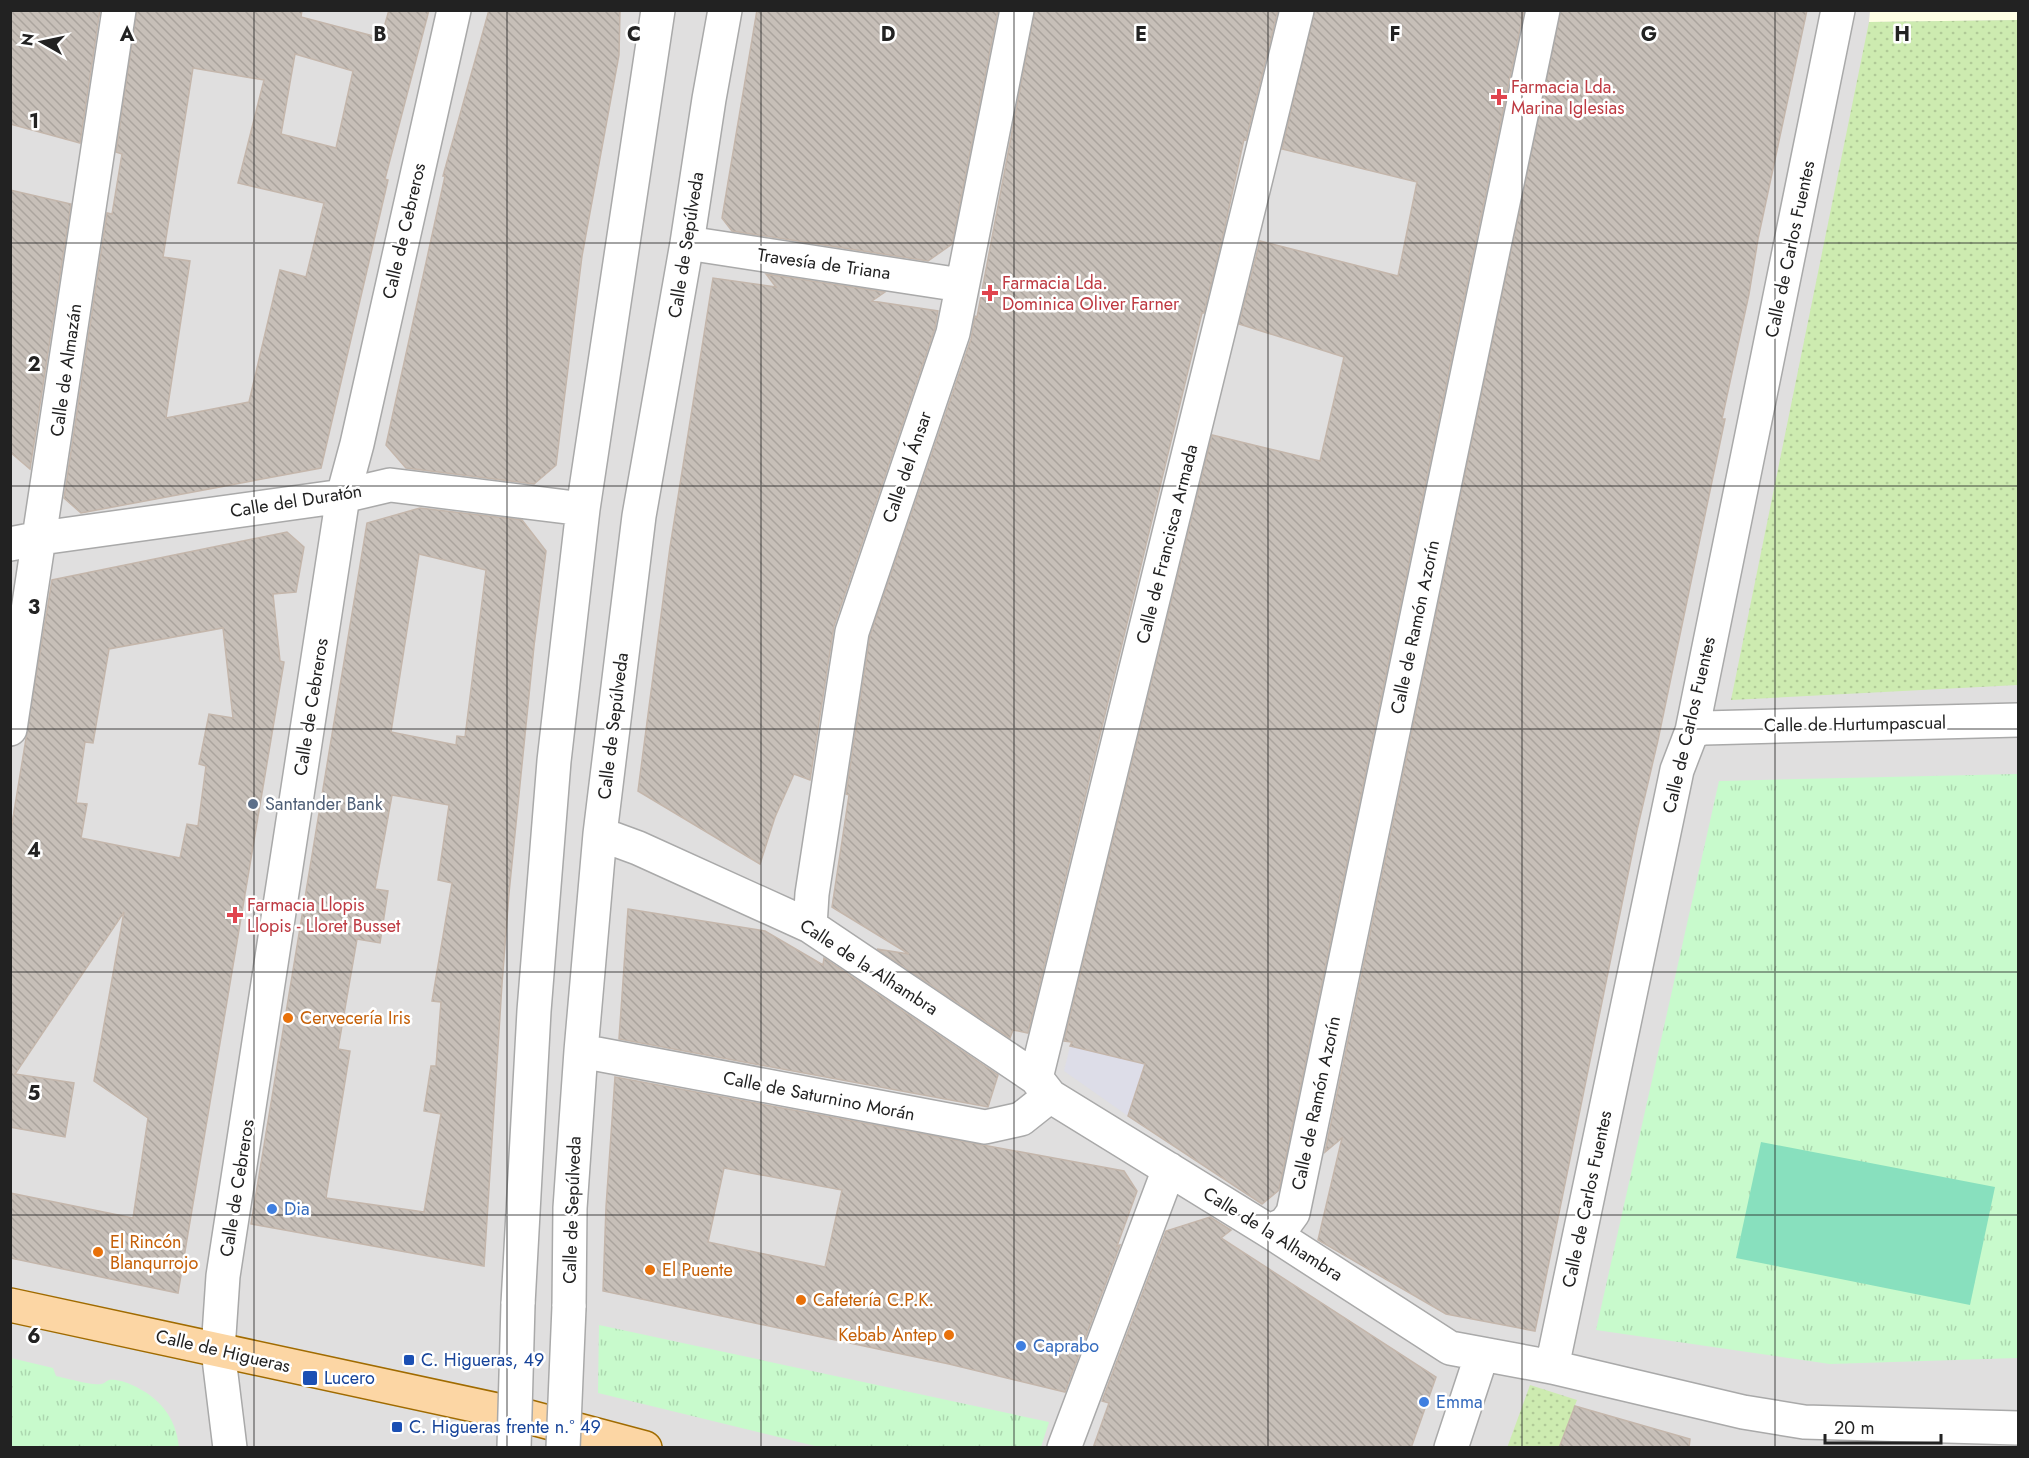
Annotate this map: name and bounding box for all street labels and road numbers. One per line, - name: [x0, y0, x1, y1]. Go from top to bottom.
- street label: Calle de Carlos Fuentes: [1759, 158, 1821, 340]
- street label: Calle de Cebreros: [376, 160, 432, 302]
- street label: Calle de Sepúlveda: [662, 170, 710, 320]
- street label: Travesía de Triana: [756, 242, 892, 286]
- street label: Calle de Almazán: [44, 302, 88, 438]
- street label: Calle del Ánsar: [876, 407, 939, 526]
- street label: Calle de Francisca Armada: [1130, 442, 1204, 646]
- street label: Calle del Duratón: [228, 478, 364, 524]
- street label: Calle de Ramón Azorín: [1384, 538, 1446, 716]
- street label: Calle de Carlos Fuentes: [1656, 634, 1722, 816]
- street label: Calle de Cebreros: [287, 636, 335, 778]
- street label: Calle de Sepúlveda: [591, 651, 635, 801]
- street label: Calle de Hurtumpascual: [1764, 709, 1946, 739]
- street label: Calle de la Alhambra: [795, 912, 943, 1022]
- street label: Calle de Ramón Azorín: [1285, 1014, 1347, 1192]
- street label: Calle de Saturnino Morán: [721, 1065, 917, 1127]
- street label: Calle de Carlos Fuentes: [1556, 1108, 1618, 1290]
- street label: Calle de Cebreros: [213, 1117, 261, 1259]
- street label: Calle de Sepúlveda: [556, 1136, 588, 1284]
- street label: Calle de la Alhambra: [1198, 1180, 1348, 1288]
- street label: Calle de Higueras: [153, 1323, 293, 1379]

